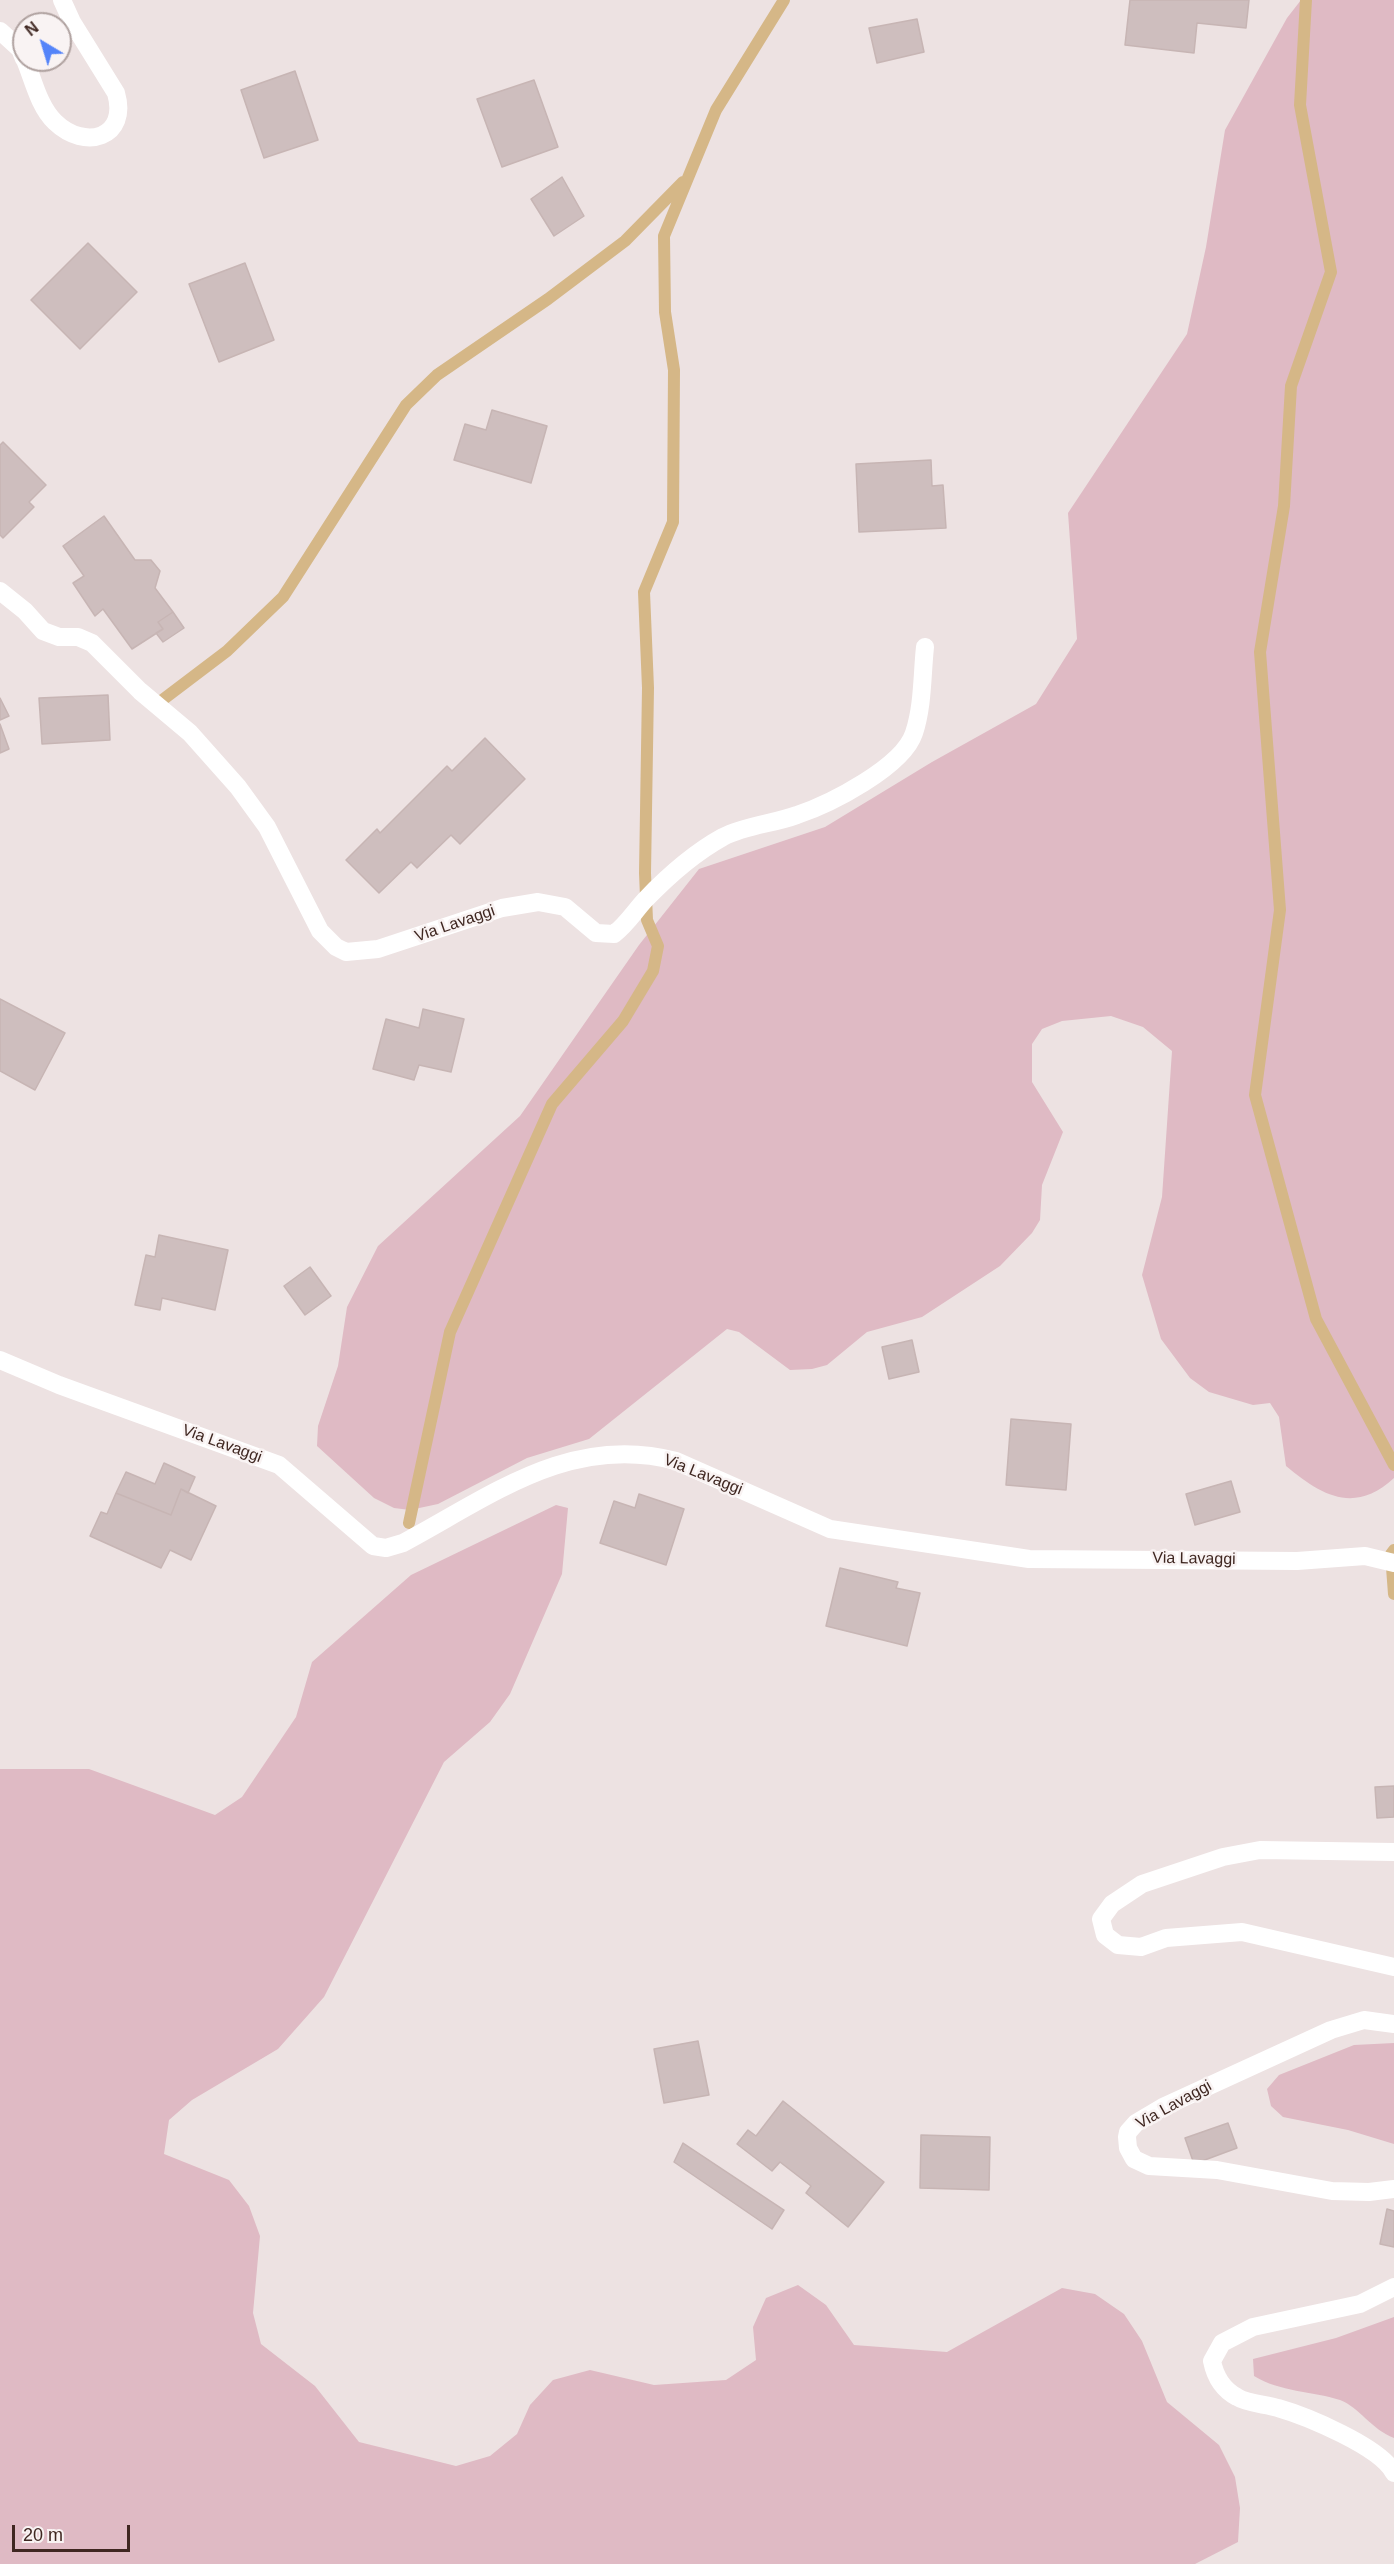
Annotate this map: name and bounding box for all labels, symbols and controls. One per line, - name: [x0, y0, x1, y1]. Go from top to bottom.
- north arrow: [12, 12, 72, 72]
- text: N: [22, 19, 42, 39]
- street label: Via Lavaggi: [412, 901, 498, 947]
- street label: Via Lavaggi: [180, 1421, 264, 1467]
- street label: Via Lavaggi: [661, 1450, 745, 1500]
- street label: Via Lavaggi: [1152, 1549, 1236, 1569]
- street label: Via Lavaggi: [1133, 2076, 1215, 2134]
- scale bar: [15, 2513, 134, 2551]
- text: 20 m: [23, 2525, 63, 2545]

